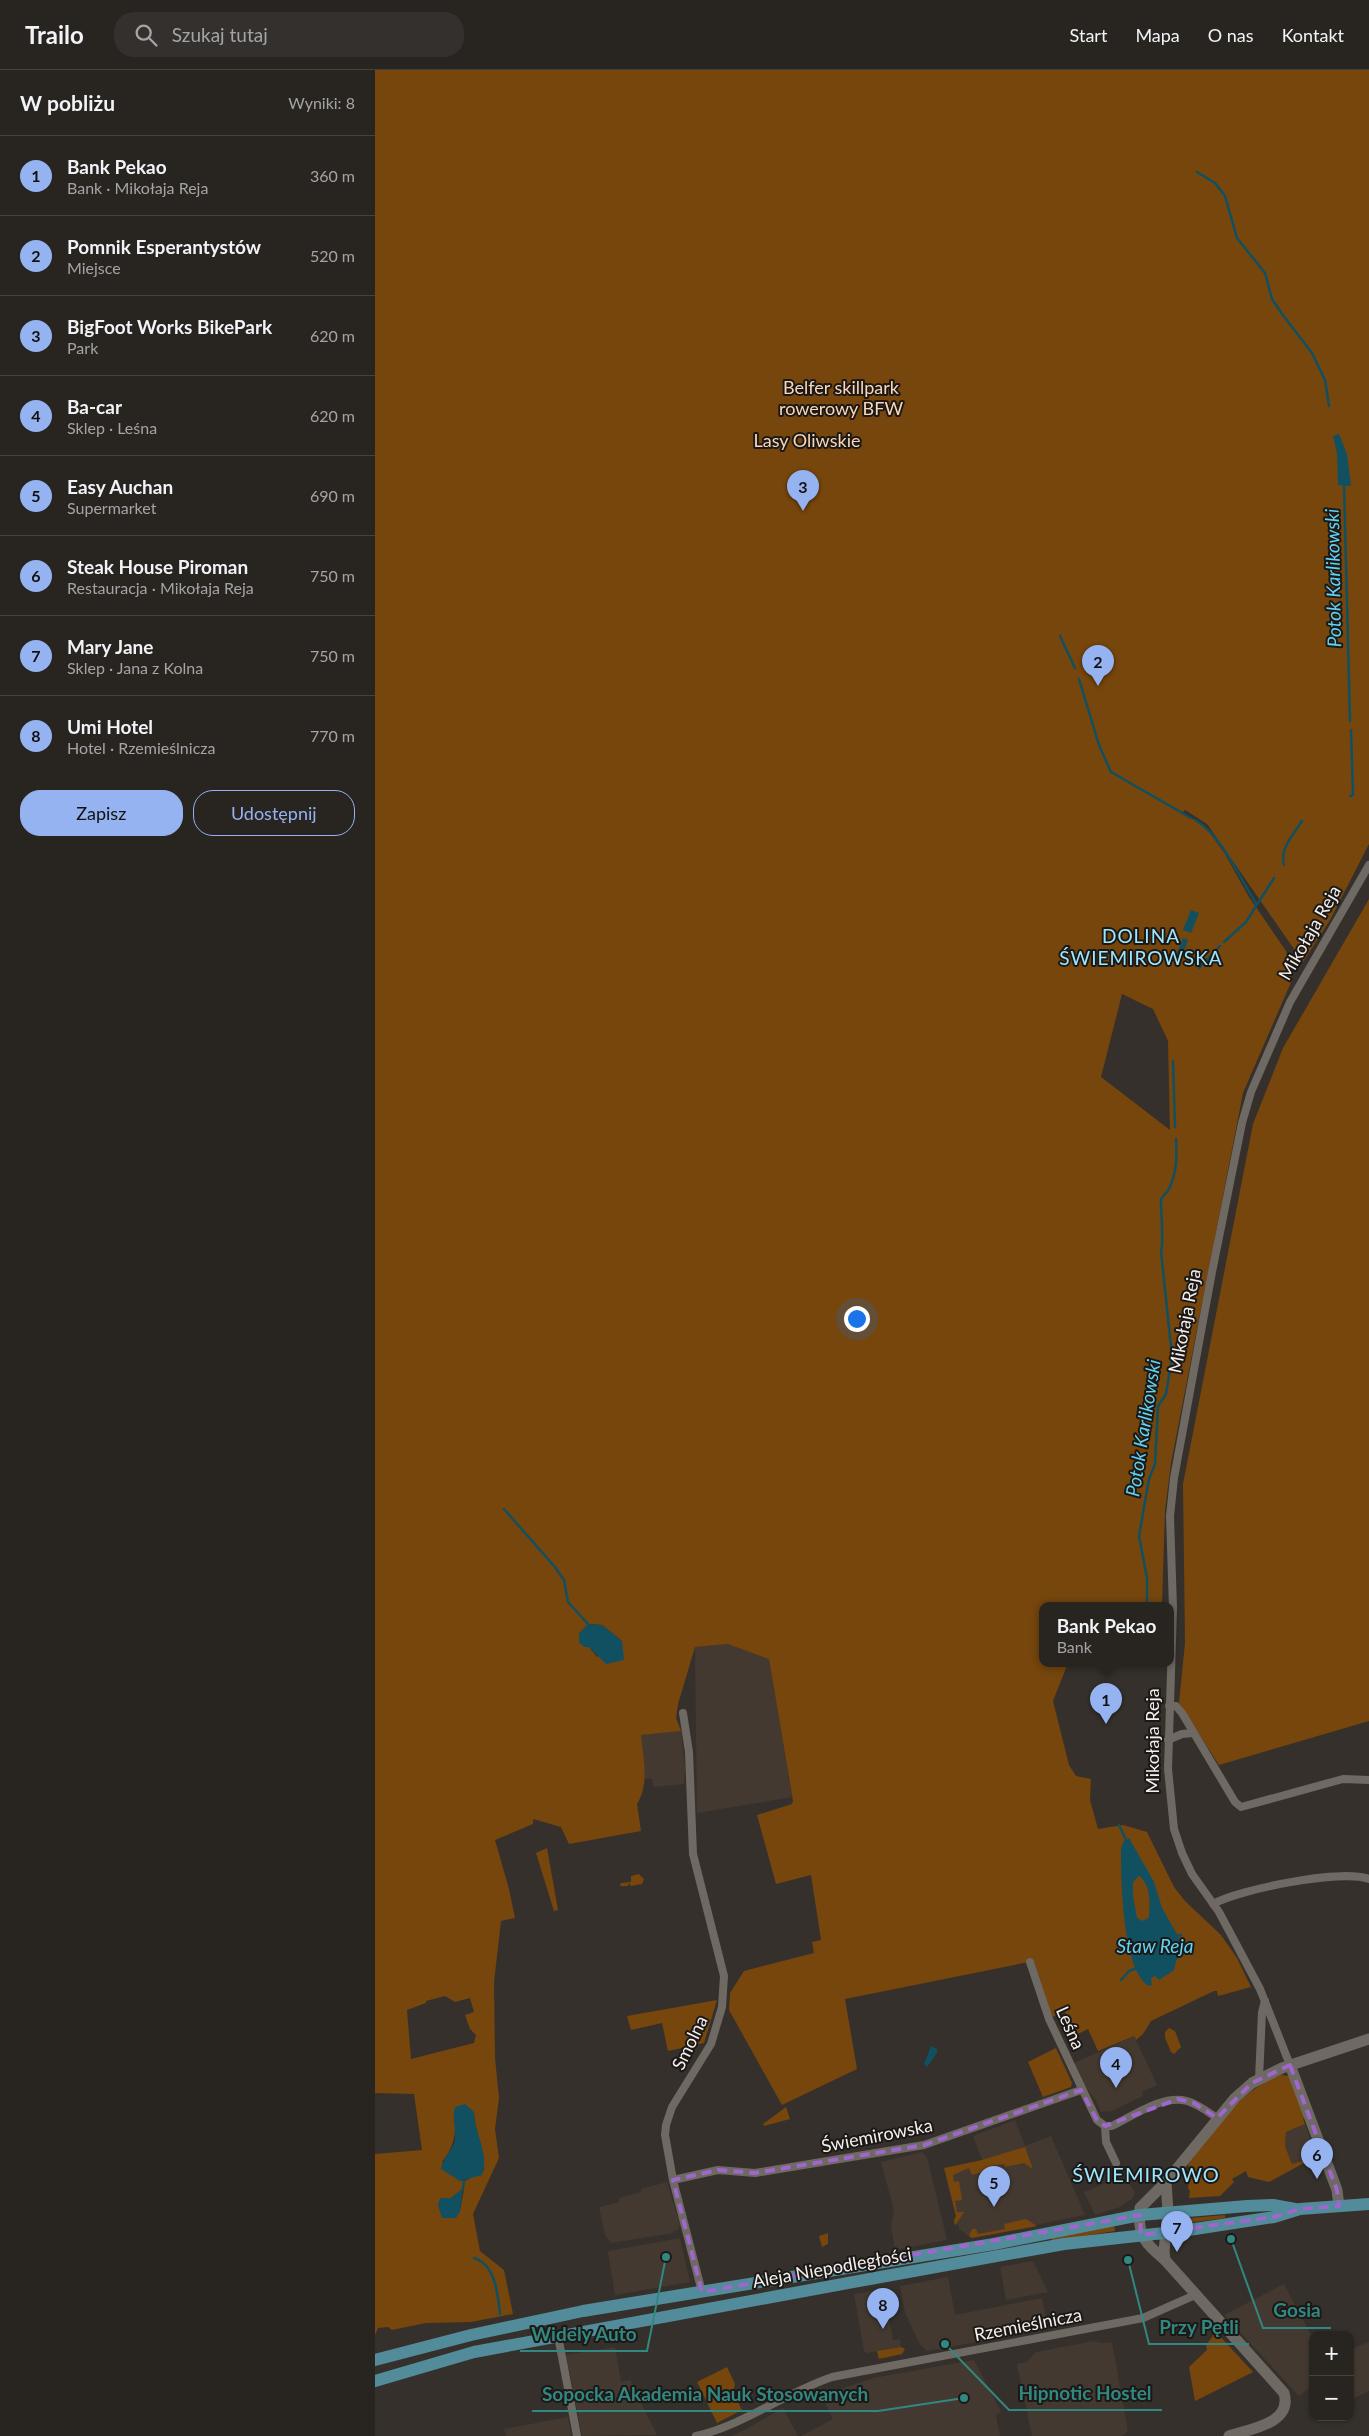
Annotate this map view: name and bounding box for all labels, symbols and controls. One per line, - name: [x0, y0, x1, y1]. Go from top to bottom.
- search box: [114, 12, 464, 57]
- text: Trailo: [25, 20, 84, 49]
- icon: search: [132, 21, 160, 49]
- text: Szukaj tutaj: [172, 23, 268, 46]
- text: Start: [1070, 24, 1107, 46]
- text: Mapa: [1135, 24, 1180, 46]
- text: O nas: [1208, 24, 1254, 46]
- text: Kontakt: [1282, 24, 1344, 46]
- text: W pobliżu: [20, 90, 115, 115]
- text: Wyniki: 8: [288, 93, 355, 112]
- text: Bank Pekao: [67, 155, 167, 178]
- text: 1: [31, 166, 41, 185]
- text: 360 m: [310, 166, 355, 185]
- text: Bank · Mikołaja Reja: [67, 178, 208, 197]
- text: Pomnik Esperantystów: [67, 235, 261, 258]
- text: 2: [31, 246, 41, 265]
- text: 520 m: [310, 246, 355, 265]
- text: Miejsce: [67, 258, 121, 277]
- text: BigFoot Works BikePark: [67, 315, 272, 338]
- text: 3: [31, 326, 41, 345]
- text: 620 m: [310, 326, 355, 345]
- text: Park: [67, 338, 98, 357]
- park label: Belfer skillpark rowerowy BFW: [779, 376, 903, 419]
- text: Ba-car: [67, 395, 122, 418]
- text: 4: [31, 406, 41, 425]
- text: 620 m: [310, 406, 355, 425]
- text: Sklep · Leśna: [67, 418, 157, 437]
- park label: Lasy Oliwskie: [754, 429, 860, 451]
- pin: 3: [787, 470, 819, 511]
- text: Easy Auchan: [67, 475, 173, 498]
- text: 5: [31, 486, 41, 505]
- text: 690 m: [310, 486, 355, 505]
- text: Supermarket: [67, 498, 156, 517]
- water label: Potok Karlikowski: [1320, 508, 1345, 648]
- text: Steak House Piroman: [67, 555, 248, 578]
- text: 6: [31, 566, 41, 585]
- text: 750 m: [310, 566, 355, 585]
- text: Restauracja · Mikołaja Reja: [67, 578, 254, 597]
- text: Mary Jane: [67, 635, 153, 658]
- pin: 2: [1082, 645, 1114, 686]
- text: 7: [31, 646, 41, 665]
- text: 750 m: [310, 646, 355, 665]
- text: Sklep · Jana z Kolna: [67, 658, 203, 677]
- text: Umi Hotel: [67, 715, 153, 738]
- text: 8: [31, 726, 41, 745]
- text: 770 m: [310, 726, 355, 745]
- text: Hotel · Rzemieślnicza: [67, 738, 215, 757]
- button: Zapisz: [20, 790, 183, 836]
- button: Udostępnij: [193, 790, 355, 836]
- street label: Mikołaja Reja: [1273, 881, 1345, 984]
- district label: DOLINA ŚWIEMIROWSKA: [1059, 924, 1223, 969]
- street label: Mikołaja Reja: [1163, 1267, 1205, 1375]
- your location: [844, 1306, 870, 1332]
- water label: Potok Karlikowski: [1120, 1357, 1165, 1498]
- popup: [1039, 1602, 1174, 1667]
- text: Bank Pekao: [1057, 1614, 1156, 1637]
- text: Bank: [1057, 1637, 1092, 1656]
- pin: 1: [1090, 1683, 1122, 1724]
- street label: Mikołaja Reja: [1141, 1688, 1163, 1794]
- water label: Staw Reja: [1116, 1934, 1194, 1957]
- street label: Leśna: [1052, 2003, 1090, 2053]
- street label: Smolna: [667, 2012, 712, 2073]
- pin: 4: [1100, 2047, 1132, 2088]
- street label: Świemirowska: [819, 2113, 934, 2157]
- pin: 6: [1301, 2138, 1333, 2179]
- district label: ŚWIEMIROWO: [1072, 2162, 1220, 2186]
- pin: 5: [978, 2166, 1010, 2207]
- pin: 7: [1161, 2211, 1193, 2252]
- street label: Aleja Niepodległości: [751, 2242, 913, 2292]
- pin: 8: [867, 2288, 899, 2329]
- callout: Gosia: [1263, 2294, 1331, 2328]
- text: Gosia: [1273, 2298, 1321, 2321]
- street label: Rzemieślnicza: [972, 2303, 1084, 2345]
- callout: Przy Pętli: [1149, 2310, 1249, 2344]
- text: Przy Pętli: [1159, 2315, 1239, 2338]
- callout: Widely Auto: [520, 2317, 647, 2351]
- text: Widely Auto: [531, 2322, 637, 2345]
- map controls: [1309, 2331, 1354, 2421]
- button: +: [1309, 2331, 1354, 2376]
- callout: Hipnotic Hostel: [1009, 2376, 1162, 2410]
- button: −: [1309, 2376, 1354, 2421]
- callout: Sopocka Akademia Nauk Stosowanych: [532, 2377, 878, 2411]
- text: Hipnotic Hostel: [1018, 2381, 1152, 2404]
- text: Sopocka Akademia Nauk Stosowanych: [542, 2382, 868, 2405]

